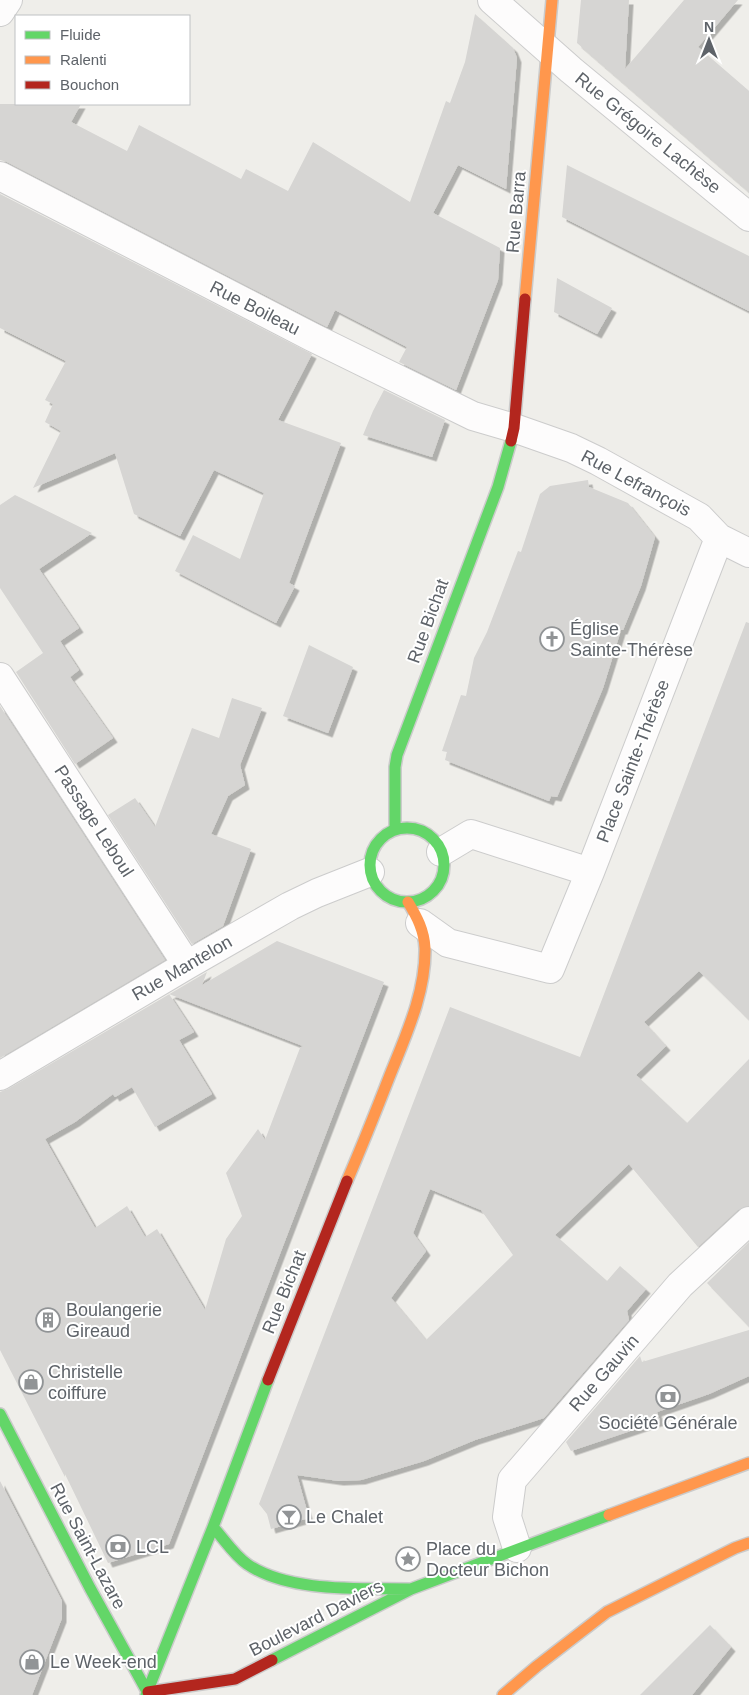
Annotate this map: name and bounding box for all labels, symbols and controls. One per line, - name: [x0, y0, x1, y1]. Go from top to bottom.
- legend: [15, 15, 190, 105]
- north arrow: [684, 15, 734, 65]
- text: N: [704, 19, 714, 35]
- text: Fluide: [60, 26, 101, 43]
- text: Ralenti: [60, 51, 107, 68]
- street label: Rue Grégoire Lachèse: [571, 68, 725, 198]
- text: Bouchon: [60, 76, 119, 93]
- street label: Rue Barra: [502, 169, 530, 254]
- street label: Rue Boileau: [207, 277, 303, 339]
- street label: Rue Lefrançois: [578, 446, 694, 520]
- street label: Rue Bichat: [404, 576, 452, 666]
- place label: Église Sainte-Thérèse: [570, 619, 693, 660]
- church icon: Église Sainte-Thérèse: [539, 626, 565, 652]
- street label: Place Sainte-Thérèse: [593, 677, 673, 845]
- street label: Passage Leboul: [50, 761, 138, 881]
- street label: Rue Mantelon: [128, 931, 236, 1005]
- street label: Rue Bichat: [258, 1247, 310, 1337]
- place label: Boulangerie Gireaud: [66, 1300, 162, 1341]
- building icon: Boulangerie Gireaud: [35, 1307, 61, 1333]
- street label: Rue Gauvin: [565, 1331, 643, 1415]
- place label: Christelle coiffure: [48, 1362, 123, 1403]
- shop icon: Christelle coiffure: [18, 1369, 44, 1395]
- bank icon: Société Générale: [655, 1384, 681, 1410]
- place label: Société Générale: [598, 1413, 738, 1433]
- street label: Rue Saint-Lazare: [46, 1479, 130, 1613]
- bar icon: Le Chalet: [276, 1504, 302, 1530]
- place label: Le Chalet: [306, 1507, 383, 1527]
- bank icon: LCL: [105, 1534, 131, 1560]
- place label: LCL: [136, 1537, 169, 1557]
- place label: Place du Docteur Bichon: [426, 1539, 549, 1580]
- place icon: Place du Docteur Bichon: [395, 1546, 421, 1572]
- street label: Boulevard Daviers: [246, 1576, 386, 1660]
- shop icon: Le Week-end: [19, 1649, 45, 1675]
- place label: Le Week-end: [50, 1652, 157, 1672]

